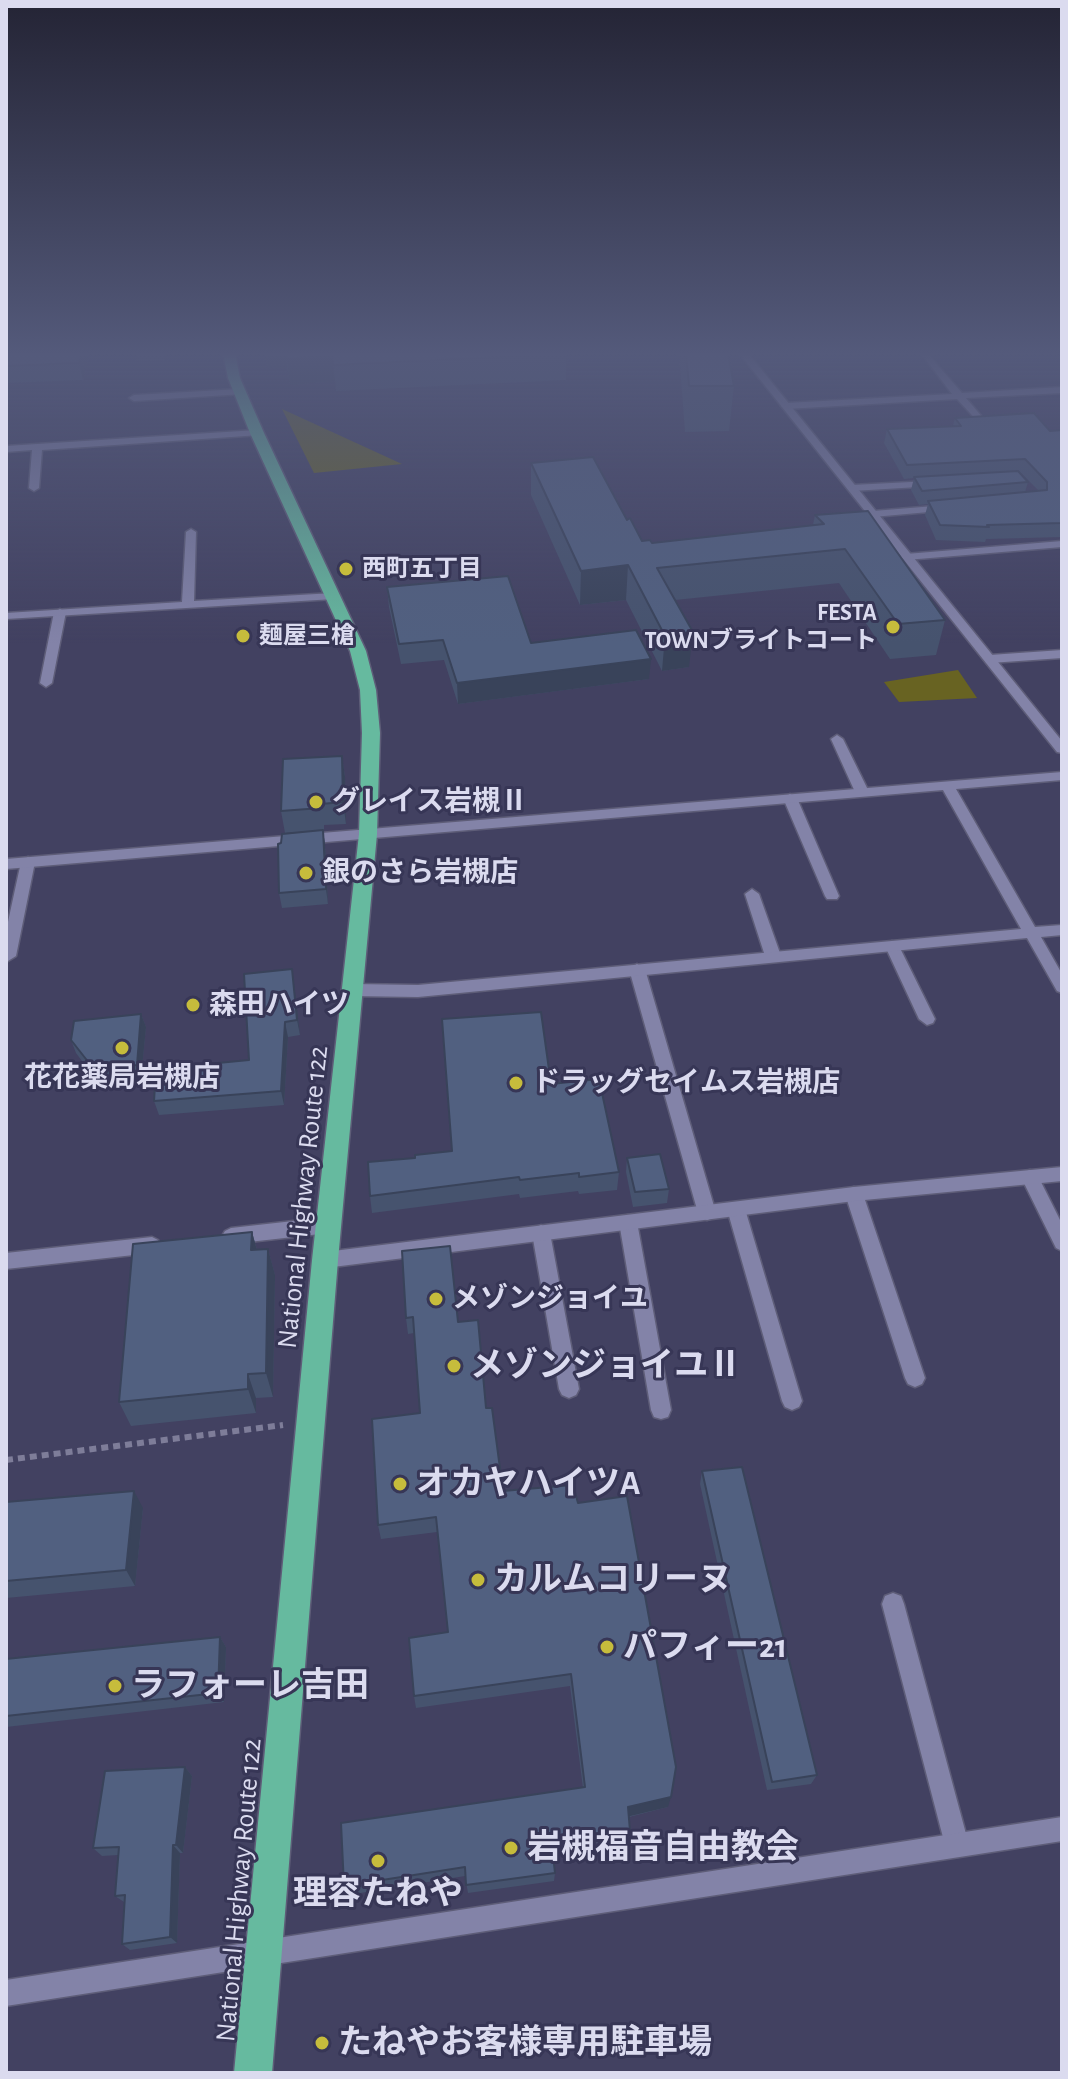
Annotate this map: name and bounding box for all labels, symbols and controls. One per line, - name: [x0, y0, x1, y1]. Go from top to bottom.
- place label: 西町五丁目: [362, 555, 482, 583]
- marker: 西町五丁目: [337, 560, 355, 578]
- place label: FESTA TOWNブライトコート: [645, 599, 877, 655]
- marker: FESTA TOWNブライトコート: [884, 618, 902, 636]
- place label: 麺屋三槍: [259, 622, 355, 650]
- marker: 麺屋三槍: [234, 627, 252, 645]
- place label: グレイス岩槻Ⅱ: [332, 785, 528, 819]
- marker: グレイス岩槻Ⅱ: [307, 793, 325, 811]
- place label: 銀のさら岩槻店: [322, 856, 518, 890]
- marker: 銀のさら岩槻店: [297, 864, 315, 882]
- place label: 森田ハイツ: [209, 988, 349, 1022]
- marker: 森田ハイツ: [184, 996, 202, 1014]
- marker: 花花薬局岩槻店: [113, 1039, 131, 1057]
- street label: National Highway Route 122: [270, 1044, 336, 1350]
- place label: 花花薬局岩槻店: [24, 1061, 220, 1095]
- place label: ドラッグセイムス岩槻店: [532, 1066, 840, 1100]
- marker: ドラッグセイムス岩槻店: [507, 1074, 525, 1092]
- place label: メゾンジョイユ: [452, 1282, 648, 1316]
- marker: メゾンジョイユ: [427, 1290, 445, 1308]
- place label: メゾンジョイユⅡ: [470, 1346, 742, 1386]
- marker: メゾンジョイユⅡ: [445, 1357, 463, 1375]
- place label: オカヤハイツA: [416, 1464, 640, 1504]
- marker: オカヤハイツA: [391, 1475, 409, 1493]
- place label: カルムコリーヌ: [494, 1560, 732, 1600]
- marker: カルムコリーヌ: [469, 1571, 487, 1589]
- place label: パフィー21: [623, 1627, 787, 1667]
- marker: パフィー21: [598, 1638, 616, 1656]
- place label: ラフォーレ吉田: [131, 1666, 369, 1706]
- marker: ラフォーレ吉田: [106, 1677, 124, 1695]
- street label: National Highway Route 122: [209, 1737, 269, 2043]
- place label: 岩槻福音自由教会: [527, 1828, 799, 1868]
- marker: 岩槻福音自由教会: [502, 1839, 520, 1857]
- marker: 理容たねや: [369, 1852, 387, 1870]
- place label: 理容たねや: [293, 1874, 463, 1914]
- place label: たねやお客様専用駐車場: [338, 2023, 712, 2063]
- marker: たねやお客様専用駐車場: [313, 2034, 331, 2052]

